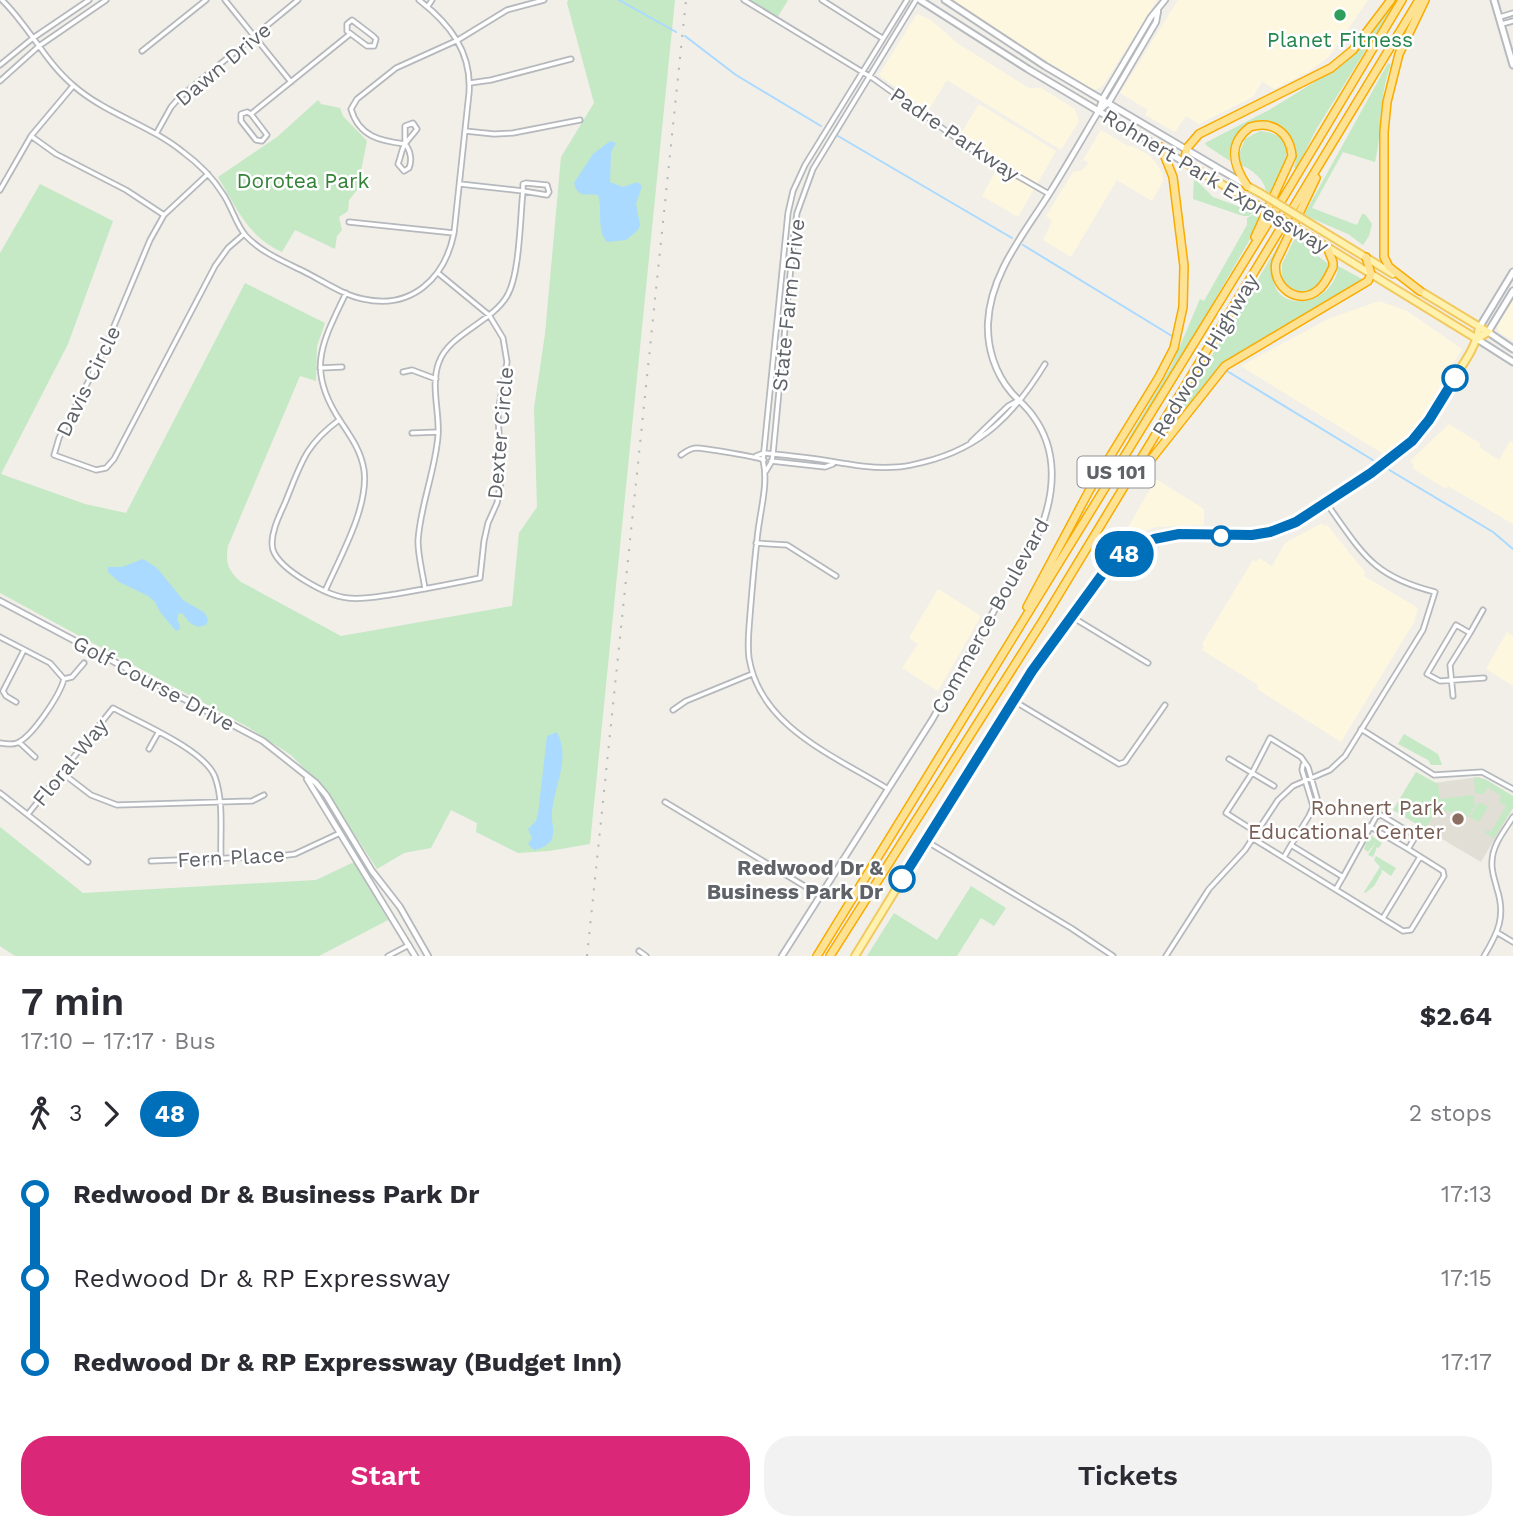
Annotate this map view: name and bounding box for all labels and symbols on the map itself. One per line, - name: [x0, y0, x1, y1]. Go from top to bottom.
- marker: Planet Fitness: [1332, 7, 1348, 23]
- street label: Dawn Drive: [170, 17, 276, 111]
- place label: Planet Fitness: [1267, 27, 1413, 52]
- street label: Padre Parkway: [886, 82, 1024, 186]
- street label: Rohnert Park Expressway: [1098, 104, 1334, 259]
- park label: Dorotea Park: [236, 168, 370, 193]
- street label: State Farm Drive: [767, 217, 809, 393]
- street label: Redwood Highway: [1146, 269, 1264, 441]
- street label: Davis Circle: [50, 322, 126, 440]
- unlabelled marker: [1442, 365, 1468, 391]
- street label: Dexter Circle: [482, 366, 518, 500]
- road number: US 101: [1078, 457, 1154, 488]
- street label: Commerce Boulevard: [926, 514, 1054, 718]
- unlabelled marker: [1211, 526, 1231, 546]
- line badge: 48: [1092, 531, 1156, 577]
- street label: Golf Course Drive: [69, 630, 239, 736]
- street label: Floral Way: [27, 713, 113, 811]
- place label: Rohnert Park Educational Center: [1248, 795, 1444, 844]
- marker: Rohnert Park Educational Center: [1450, 811, 1466, 827]
- street label: Fern Place: [177, 842, 285, 872]
- place label: Redwood Dr & Business Park Dr: [707, 855, 883, 904]
- marker: Redwood Dr & Business Park Dr: [889, 866, 915, 892]

